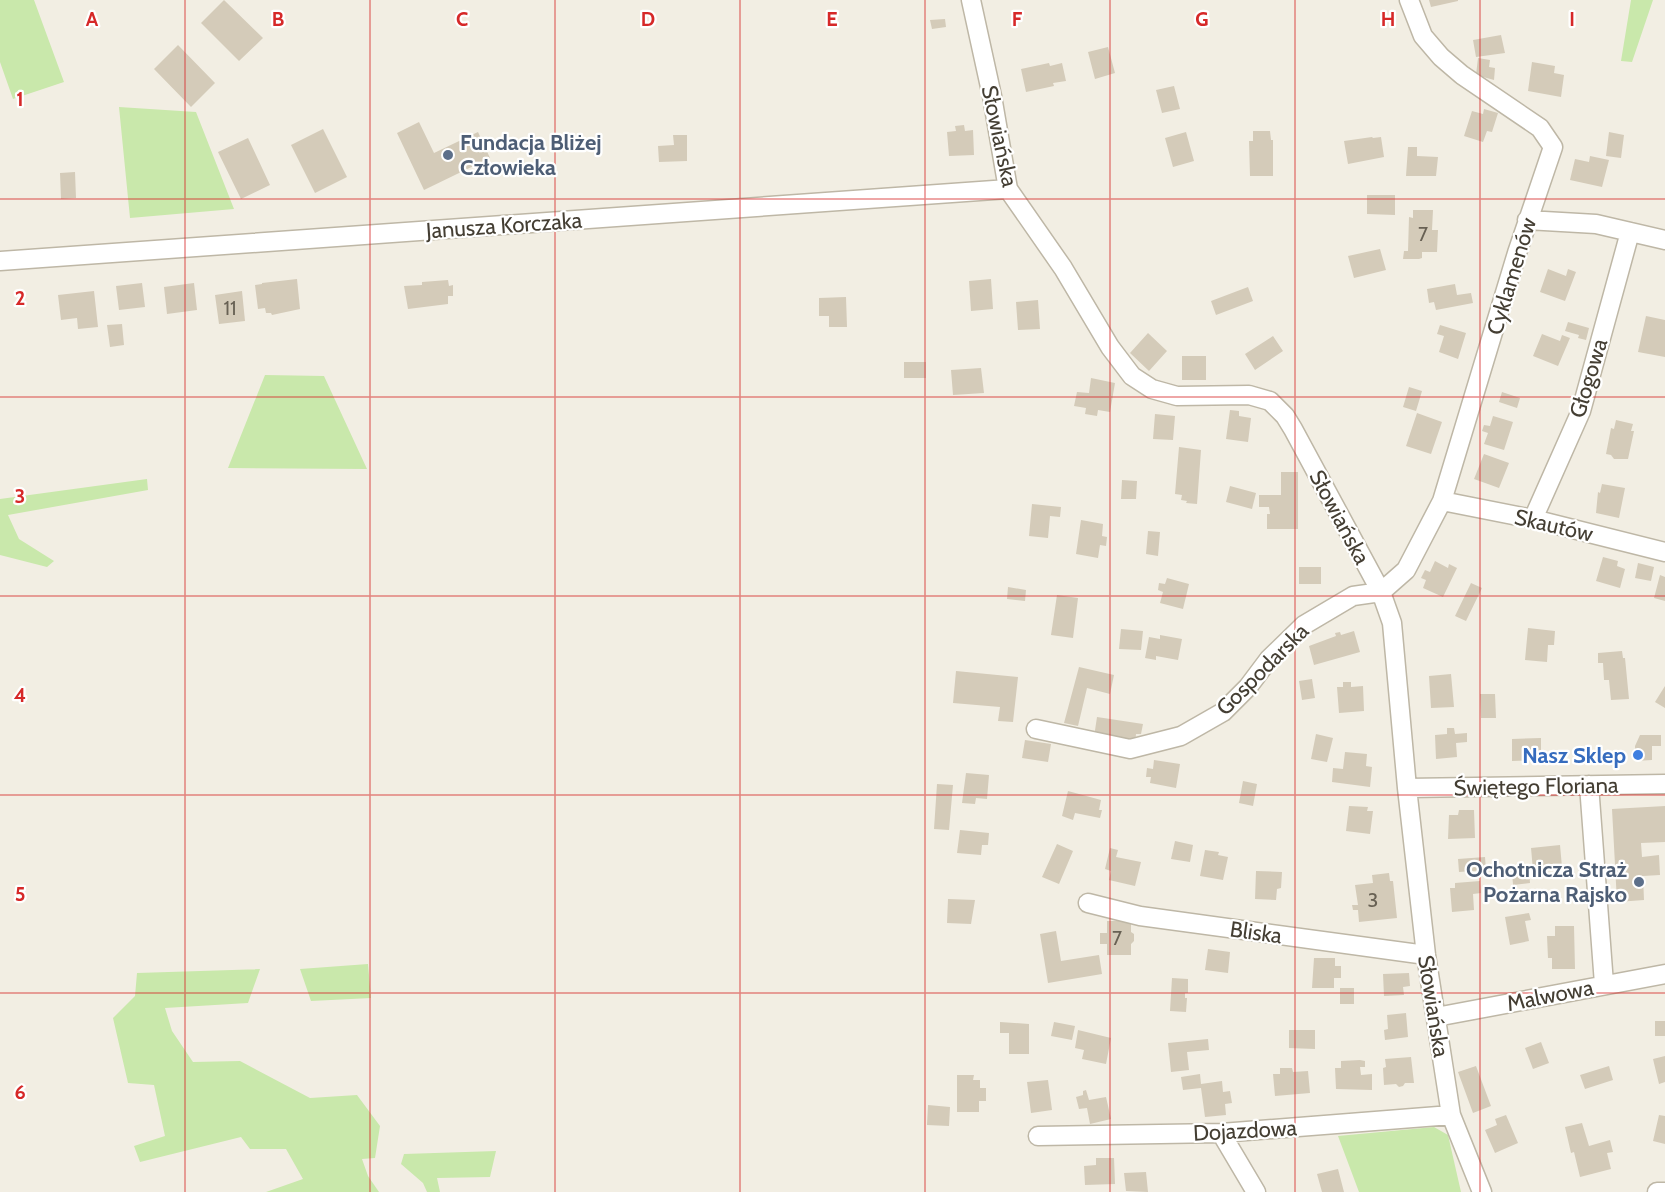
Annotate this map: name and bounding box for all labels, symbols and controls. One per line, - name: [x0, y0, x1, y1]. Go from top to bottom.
- text: A: [86, 7, 99, 31]
- text: B: [272, 7, 284, 31]
- text: C: [456, 7, 468, 31]
- text: D: [641, 7, 655, 31]
- text: E: [826, 7, 838, 31]
- text: F: [1012, 7, 1023, 31]
- text: G: [1195, 7, 1209, 31]
- text: H: [1381, 7, 1395, 31]
- text: I: [1569, 7, 1575, 31]
- street label: Słowiańska: [976, 83, 1024, 190]
- text: 1: [16, 87, 24, 111]
- place label: Fundacja Bliżej Człowieka: [460, 129, 602, 181]
- marker: Fundacja Bliżej Człowieka: [441, 148, 455, 162]
- street label: Janusza Korczaka: [424, 207, 583, 244]
- street label: Cyklamenów: [1481, 214, 1542, 338]
- house number: 7: [1418, 222, 1428, 246]
- text: 2: [15, 286, 25, 310]
- house number: 11: [223, 296, 237, 320]
- street label: Głogowa: [1564, 335, 1613, 421]
- street label: Słowiańska: [1303, 465, 1376, 569]
- text: 3: [15, 484, 25, 508]
- street label: Skautów: [1512, 503, 1596, 548]
- street label: Gospodarska: [1211, 617, 1314, 721]
- text: 4: [14, 683, 26, 707]
- place label: Nasz Sklep: [1522, 742, 1626, 769]
- marker: Nasz Sklep: [1631, 748, 1645, 762]
- street label: Świętego Floriana: [1453, 772, 1619, 801]
- place label: Ochotnicza Straż Pożarna Rajsko: [1466, 856, 1628, 908]
- marker: Ochotnicza Straż Pożarna Rajsko: [1632, 875, 1646, 889]
- text: 5: [15, 882, 25, 906]
- house number: 3: [1368, 888, 1378, 912]
- street label: Bliska: [1228, 915, 1284, 950]
- house number: 7: [1112, 926, 1122, 950]
- street label: Słowiańska: [1412, 953, 1455, 1059]
- street label: Malwowa: [1505, 974, 1596, 1017]
- text: 6: [14, 1080, 26, 1104]
- street label: Dojazdowa: [1192, 1114, 1298, 1147]

